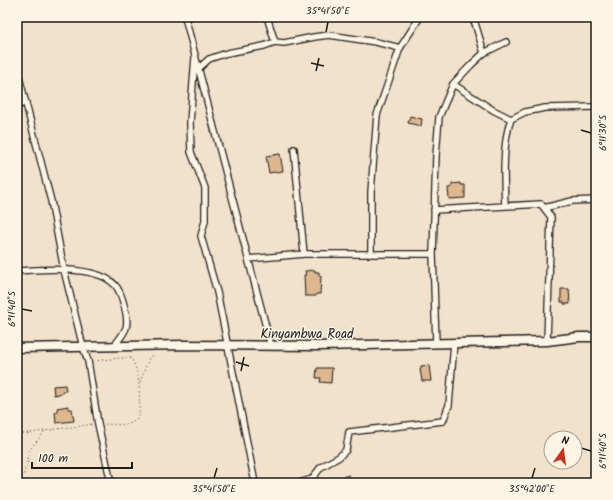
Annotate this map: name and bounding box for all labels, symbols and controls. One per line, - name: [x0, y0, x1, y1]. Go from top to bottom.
- text: 35°41'50"E: [306, 3, 351, 19]
- text: 6°11'30"S: [595, 114, 611, 151]
- text: 6°11'40"S: [4, 290, 20, 327]
- street label: Kinyambwa Road: [260, 324, 354, 345]
- north arrow: [543, 430, 583, 470]
- text: N: [560, 432, 571, 451]
- text: 6°11'40"S: [595, 432, 611, 469]
- scale bar: [32, 444, 132, 470]
- text: 100 m: [38, 449, 69, 468]
- text: 35°41'50"E: [192, 481, 237, 497]
- text: 35°42'00"E: [509, 481, 556, 497]

